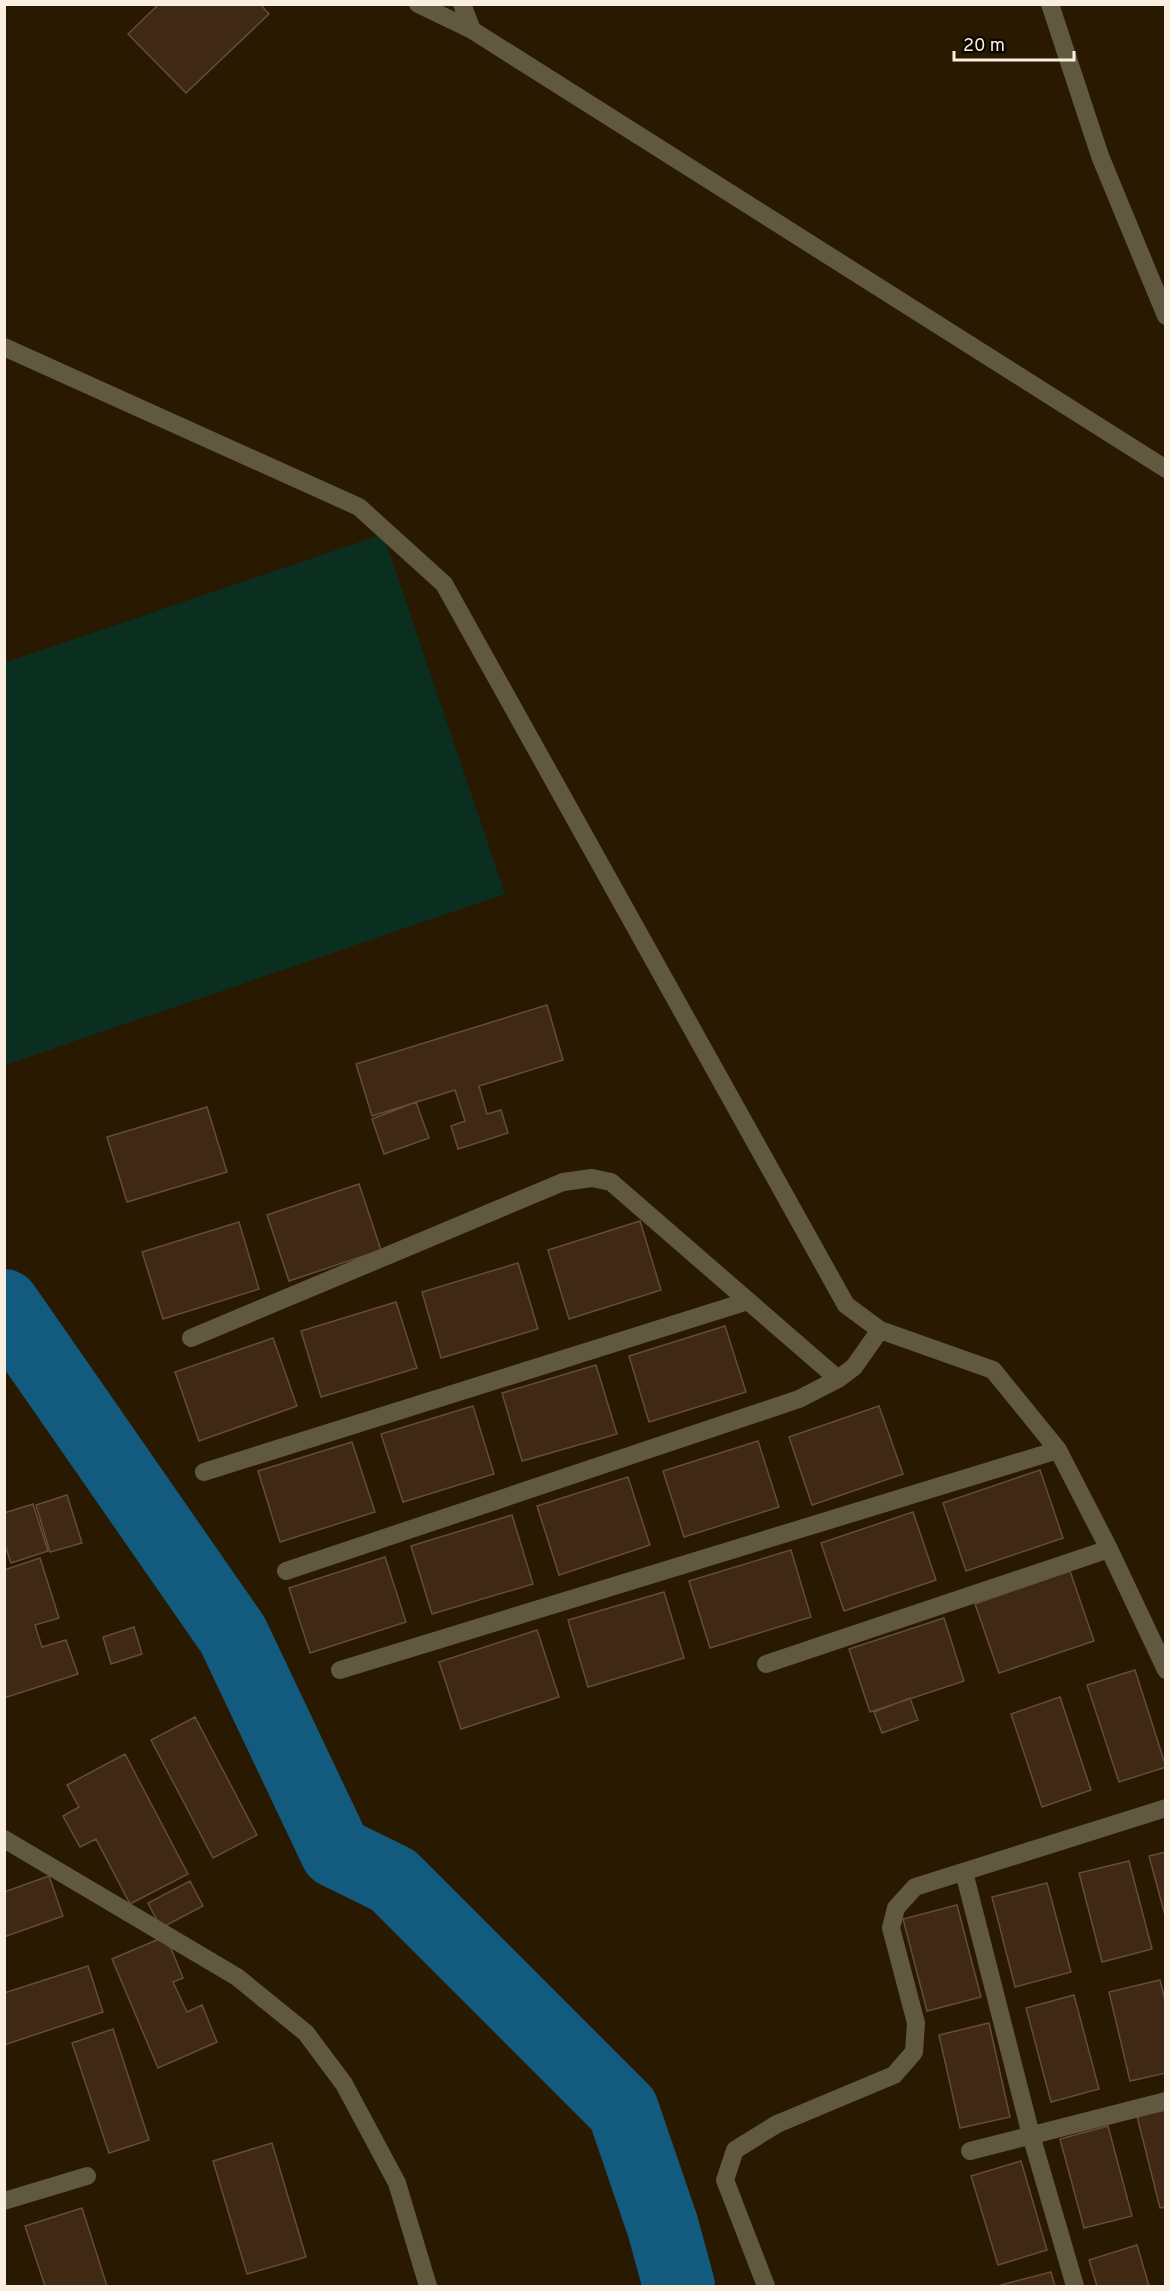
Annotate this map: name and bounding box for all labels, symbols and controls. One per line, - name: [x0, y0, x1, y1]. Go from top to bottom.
- scale bar: [954, 24, 1074, 62]
- text: 20 m: [963, 35, 1005, 58]

